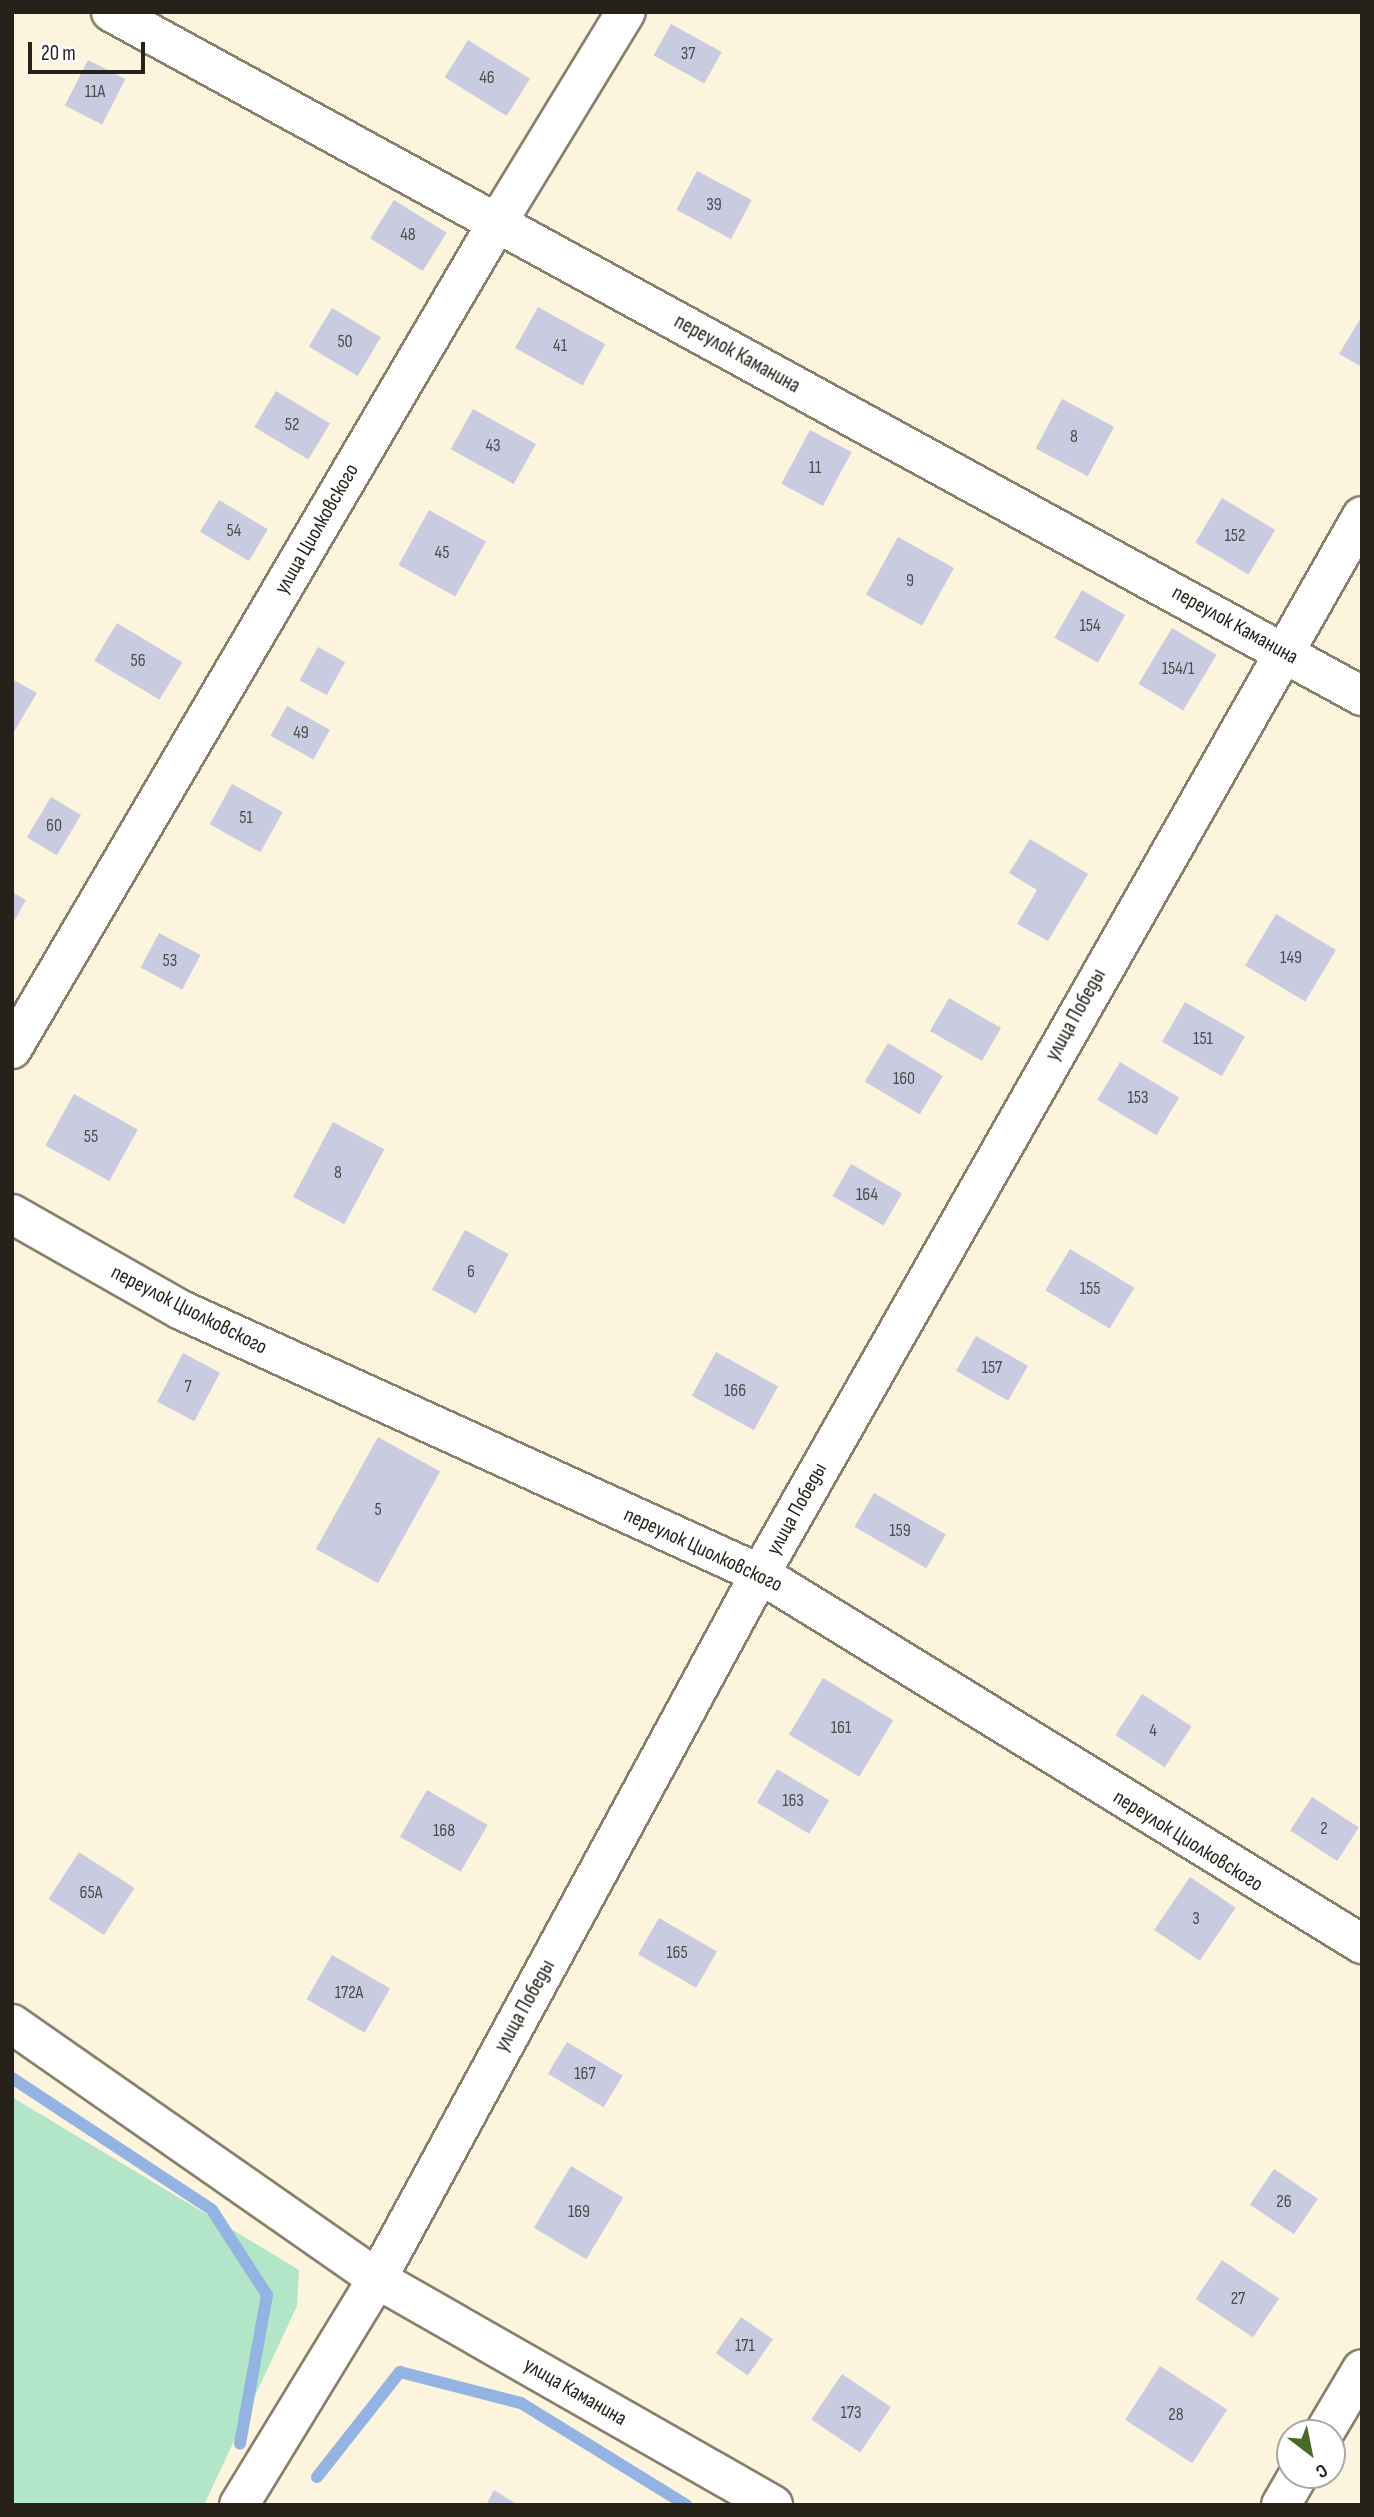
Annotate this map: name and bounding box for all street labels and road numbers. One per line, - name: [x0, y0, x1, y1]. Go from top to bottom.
- street label: переулок Каманина: [670, 309, 804, 399]
- street label: улица Циолковского: [270, 459, 364, 599]
- street label: переулок Каманина: [1168, 580, 1302, 670]
- street label: улица Победы: [1040, 964, 1112, 1066]
- street label: переулок Циолковского: [107, 1260, 271, 1360]
- street label: улица Победы: [761, 1458, 833, 1560]
- street label: переулок Циолковского: [620, 1502, 786, 1598]
- street label: переулок Циолковского: [1108, 1785, 1268, 1897]
- street label: улица Победы: [489, 1955, 561, 2057]
- street label: улица Каманина: [519, 2352, 631, 2432]

